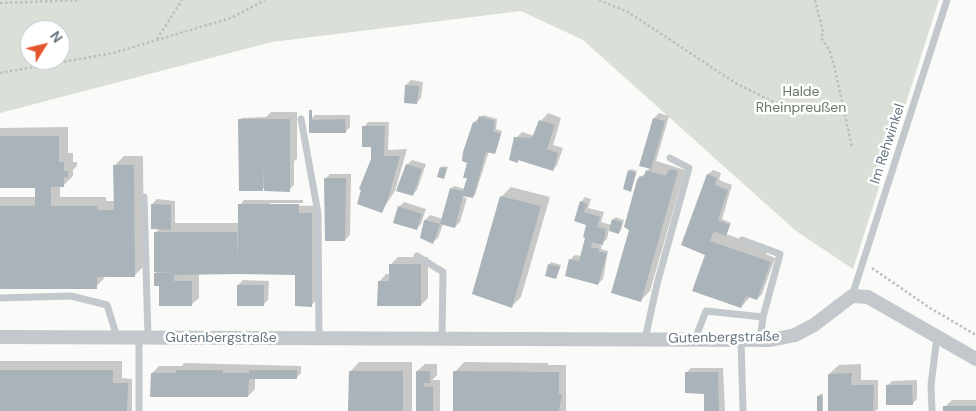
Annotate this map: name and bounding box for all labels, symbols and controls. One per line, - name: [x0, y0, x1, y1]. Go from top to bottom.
- north arrow: [20, 20, 70, 70]
- text: N: [46, 27, 67, 46]
- park label: Halde Rheinpreußen: [756, 84, 846, 116]
- street label: Im Rehwinkel: [867, 102, 909, 186]
- street label: Gutenbergstraße: [668, 329, 780, 347]
- street label: Gutenbergstraße: [165, 330, 277, 346]

